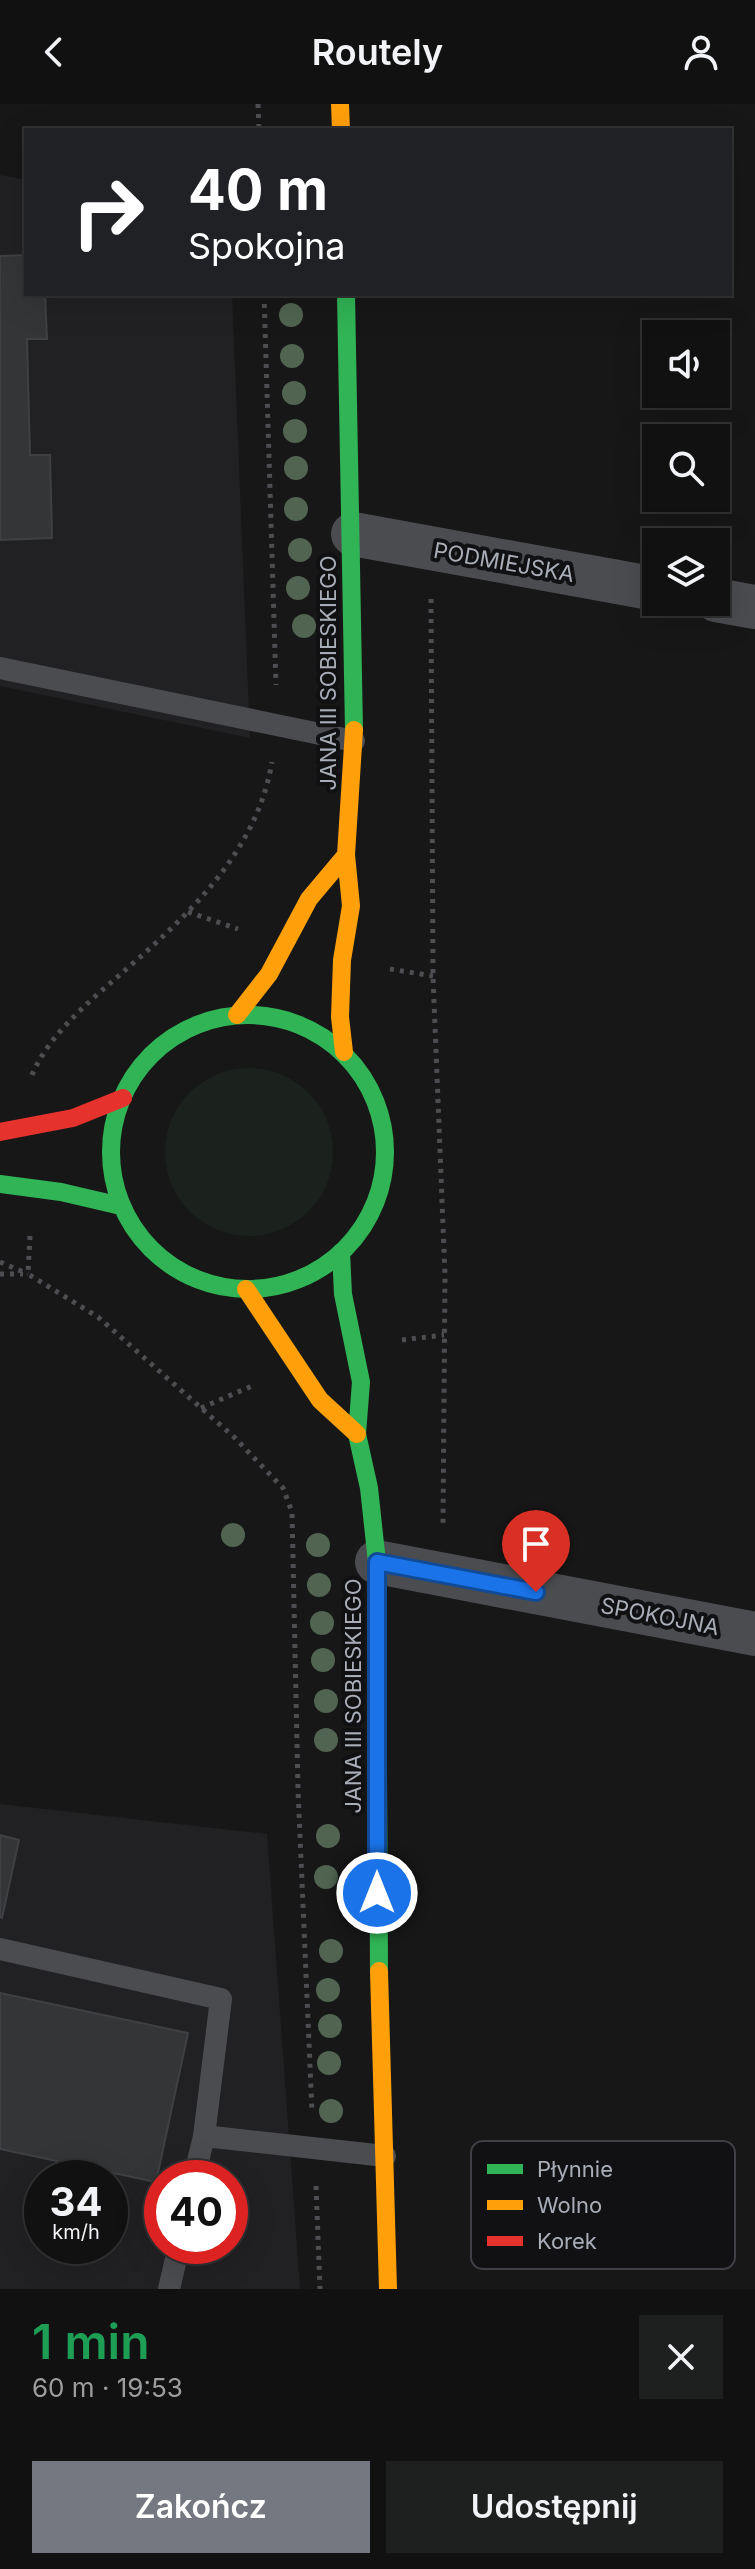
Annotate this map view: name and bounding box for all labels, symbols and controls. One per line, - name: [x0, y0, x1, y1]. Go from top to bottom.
- icon: back: [32, 30, 76, 74]
- text: Routely: [312, 30, 443, 74]
- icon: person: [679, 30, 723, 74]
- text: 40 m: [188, 156, 328, 224]
- icon: right: [56, 160, 160, 264]
- text: Spokojna: [188, 224, 345, 268]
- map controls: [642, 320, 730, 616]
- button: sound: [642, 320, 730, 408]
- button: search: [642, 424, 730, 512]
- button: layers: [642, 528, 730, 616]
- street label: PODMIEJSKA: [432, 537, 576, 587]
- street label: JANA III SOBIESKIEGO: [315, 556, 341, 790]
- pin: [502, 1510, 570, 1592]
- icon: arrive: [514, 1522, 558, 1566]
- street label: JANA III SOBIESKIEGO: [340, 1579, 366, 1813]
- street label: SPOKOJNA: [599, 1592, 721, 1640]
- position arrow: [335, 1851, 419, 1935]
- legend: [471, 2141, 735, 2269]
- text: Płynnie: [537, 2156, 613, 2182]
- speed limit sign: 40: [144, 2160, 248, 2264]
- text: 34: [50, 2177, 102, 2226]
- text: Wolno: [537, 2192, 602, 2218]
- text: km/h: [52, 2220, 100, 2244]
- text: Korek: [537, 2228, 597, 2254]
- text: 1 min: [32, 2312, 150, 2371]
- button: close: [639, 2315, 723, 2399]
- text: 60 m · 19:53: [32, 2372, 183, 2403]
- button: Zakończ: [32, 2461, 370, 2553]
- button: Udostępnij: [386, 2461, 723, 2553]

